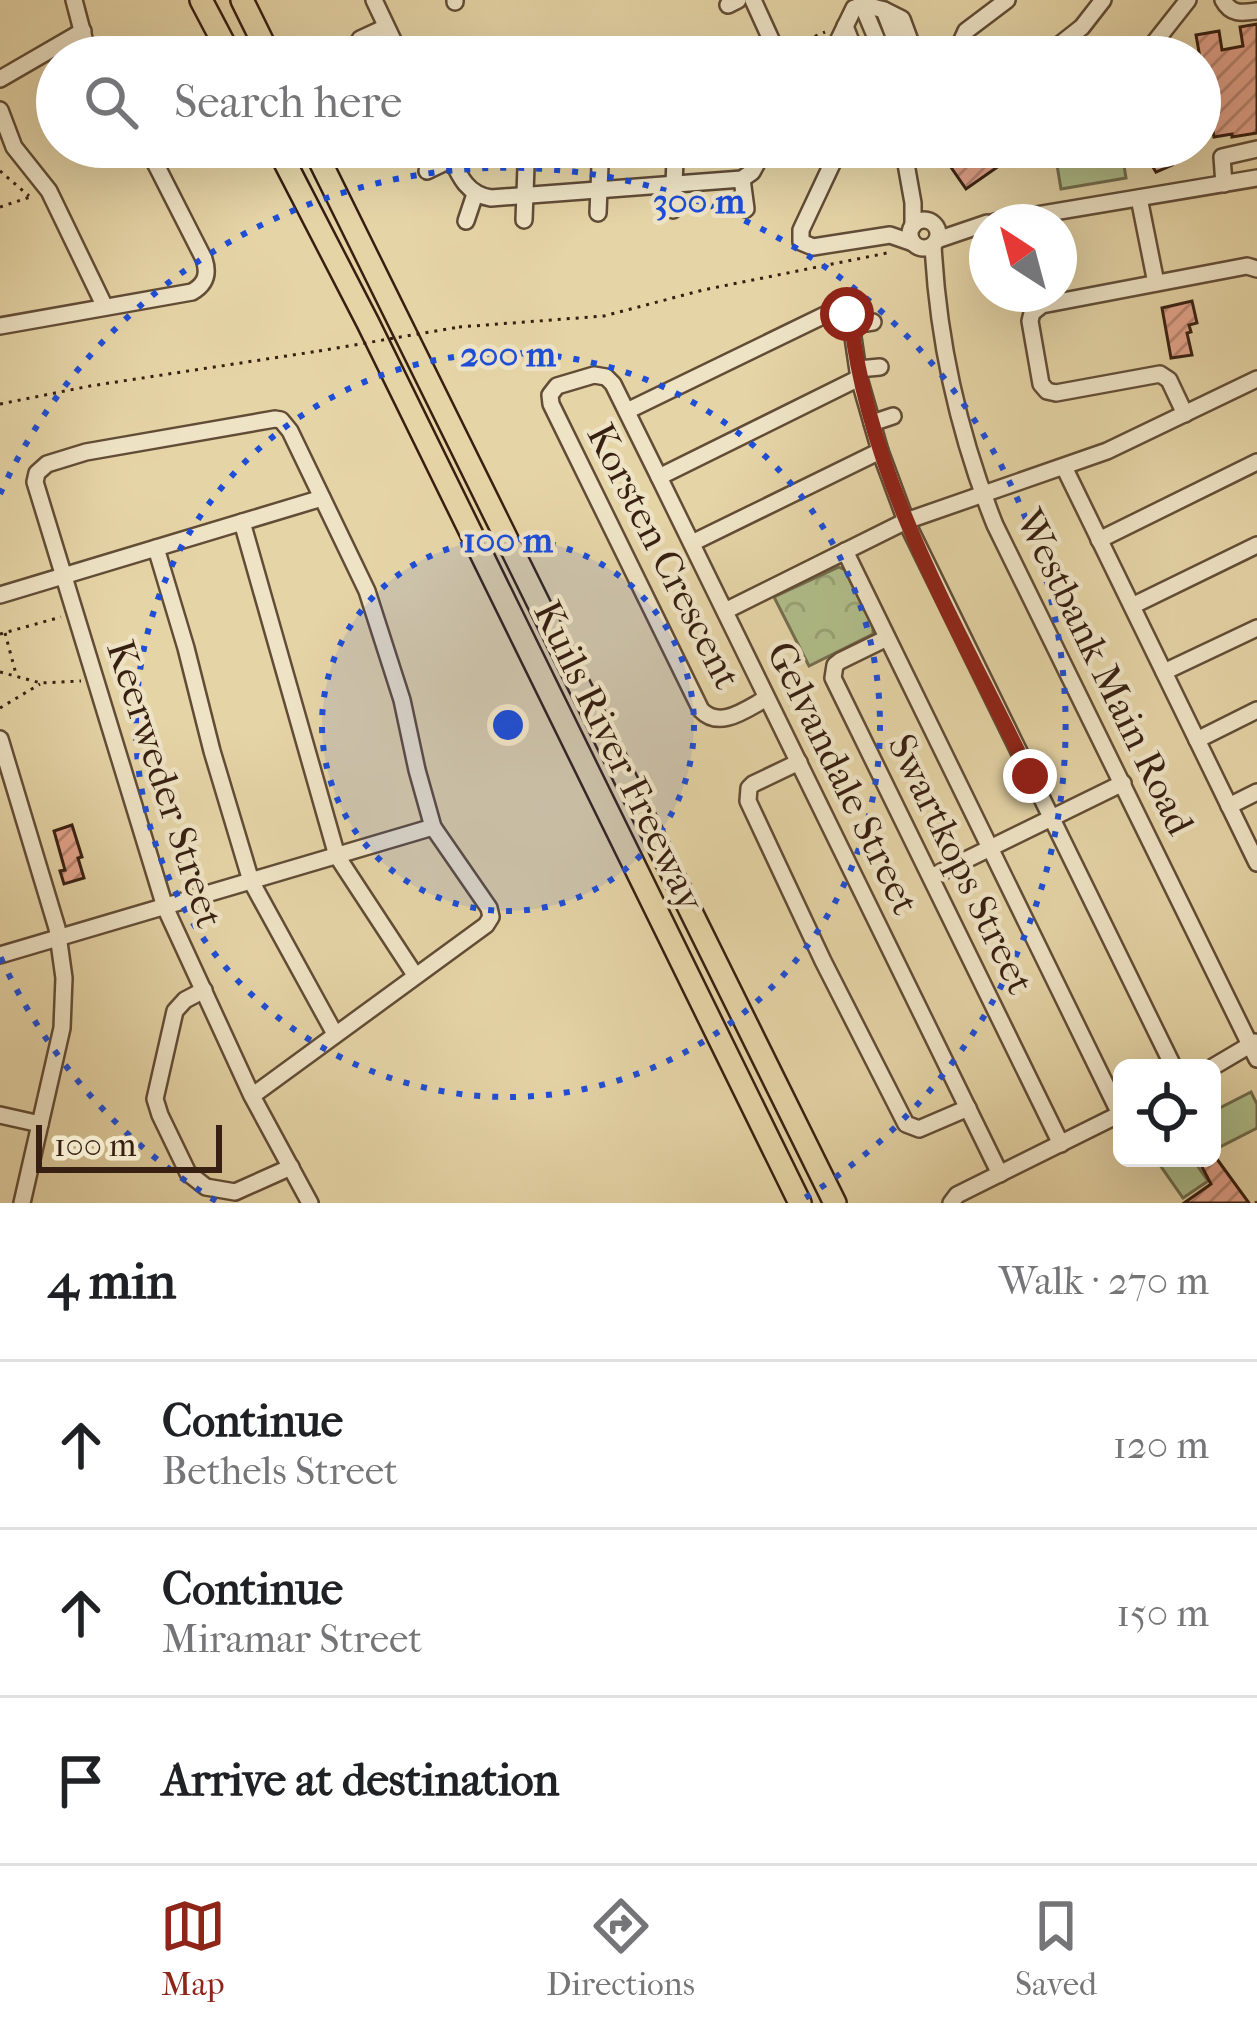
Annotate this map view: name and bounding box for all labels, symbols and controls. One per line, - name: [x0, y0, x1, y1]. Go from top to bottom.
- search box: [36, 36, 1221, 168]
- icon: search: [78, 69, 144, 135]
- text: Search here: [174, 76, 402, 129]
- text: 300 m: [653, 180, 746, 222]
- north arrow: [969, 204, 1077, 312]
- route start: [820, 287, 874, 341]
- text: 200 m: [460, 333, 557, 375]
- street label: Korsten Crescent: [577, 416, 751, 696]
- street label: Westbank Main Road: [1006, 501, 1204, 843]
- text: 100 m: [463, 519, 554, 561]
- street label: Kuils River Freeway: [524, 594, 715, 920]
- street label: Gelvandale Street: [757, 634, 929, 922]
- street label: Keerweder Street: [97, 635, 233, 933]
- centre of rings: [487, 704, 529, 746]
- street label: Swartkops Street: [878, 727, 1044, 1001]
- route end: [1003, 749, 1057, 803]
- map controls: [1113, 1059, 1221, 1167]
- button: locate: [1113, 1059, 1221, 1167]
- scale bar: [36, 1119, 222, 1172]
- text: 100 m: [54, 1126, 137, 1165]
- text: 4 min: [48, 1251, 176, 1311]
- text: Walk · 270 m: [999, 1258, 1209, 1304]
- text: Continue: [162, 1395, 343, 1448]
- icon: ahead: [48, 1412, 114, 1478]
- text: 120 m: [1113, 1422, 1209, 1468]
- text: Bethels Street: [162, 1448, 398, 1494]
- text: Continue: [162, 1563, 343, 1616]
- icon: ahead: [48, 1580, 114, 1646]
- text: 150 m: [1116, 1590, 1209, 1636]
- text: Miramar Street: [162, 1616, 422, 1662]
- icon: arrive: [48, 1748, 114, 1814]
- text: Arrive at destination: [162, 1754, 559, 1807]
- tab: Map: [160, 1893, 226, 2004]
- tab: Directions: [546, 1893, 695, 2004]
- tab: Saved: [1015, 1893, 1097, 2004]

